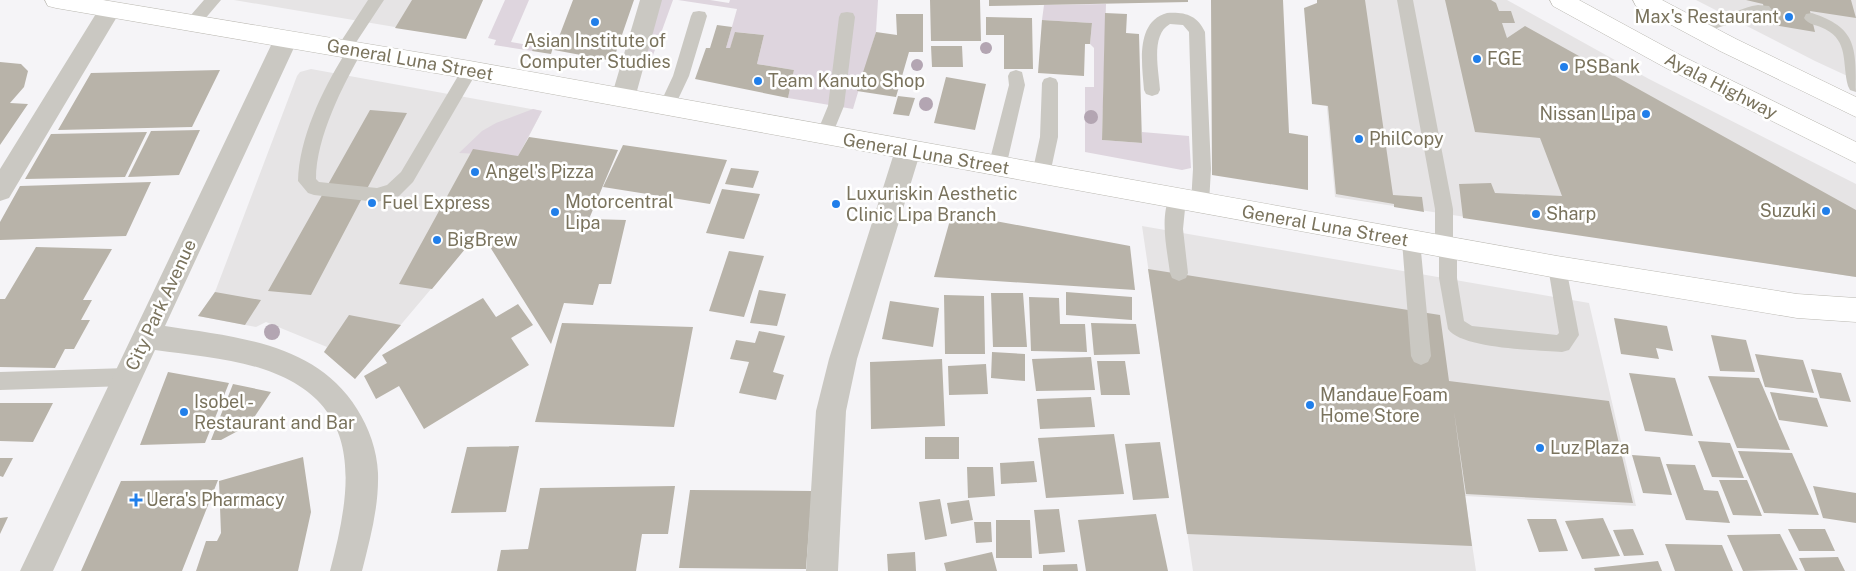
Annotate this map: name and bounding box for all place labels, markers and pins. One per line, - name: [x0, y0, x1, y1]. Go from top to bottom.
- place label: Max's Restaurant: [1635, 6, 1779, 27]
- marker: Max's Restaurant: [1783, 11, 1795, 23]
- marker: Asian Institute of Computer Studies: [589, 16, 601, 28]
- place label: Asian Institute of Computer Studies: [519, 30, 671, 72]
- place label: FGE: [1487, 48, 1522, 69]
- marker: FGE: [1471, 53, 1483, 65]
- place label: PSBank: [1574, 56, 1640, 77]
- marker: PSBank: [1558, 61, 1570, 73]
- place label: Team Kanuto Shop: [768, 70, 925, 91]
- marker: Team Kanuto Shop: [752, 75, 764, 87]
- place label: Nissan Lipa: [1540, 103, 1636, 124]
- marker: Nissan Lipa: [1640, 108, 1652, 120]
- place label: PhilCopy: [1369, 128, 1444, 149]
- marker: PhilCopy: [1353, 133, 1365, 145]
- place label: Angel's Pizza: [485, 161, 594, 182]
- marker: Angel's Pizza: [469, 166, 481, 178]
- place label: Luxuriskin Aesthetic Clinic Lipa Branch: [846, 183, 1018, 225]
- place label: Motorcentral Lipa: [565, 191, 673, 233]
- place label: Fuel Express: [382, 192, 490, 213]
- marker: Fuel Express: [366, 197, 378, 209]
- marker: Luxuriskin Aesthetic Clinic Lipa Branch: [830, 198, 842, 210]
- place label: Suzuki: [1760, 200, 1816, 221]
- place label: Sharp: [1546, 203, 1596, 224]
- marker: Suzuki: [1820, 205, 1832, 217]
- marker: Motorcentral Lipa: [549, 206, 561, 218]
- marker: Sharp: [1530, 208, 1542, 220]
- place label: BigBrew: [447, 229, 518, 250]
- marker: BigBrew: [431, 234, 443, 246]
- place label: Mandaue Foam Home Store: [1320, 384, 1448, 426]
- place label: Isobel - Restaurant and Bar: [194, 391, 355, 433]
- marker: Mandaue Foam Home Store: [1304, 399, 1316, 411]
- marker: Isobel - Restaurant and Bar: [178, 406, 190, 418]
- place label: Luz Plaza: [1550, 437, 1629, 458]
- marker: Luz Plaza: [1534, 442, 1546, 454]
- place label: Uera's Pharmacy: [146, 489, 285, 510]
- marker: Uera's Pharmacy: [130, 494, 142, 506]

